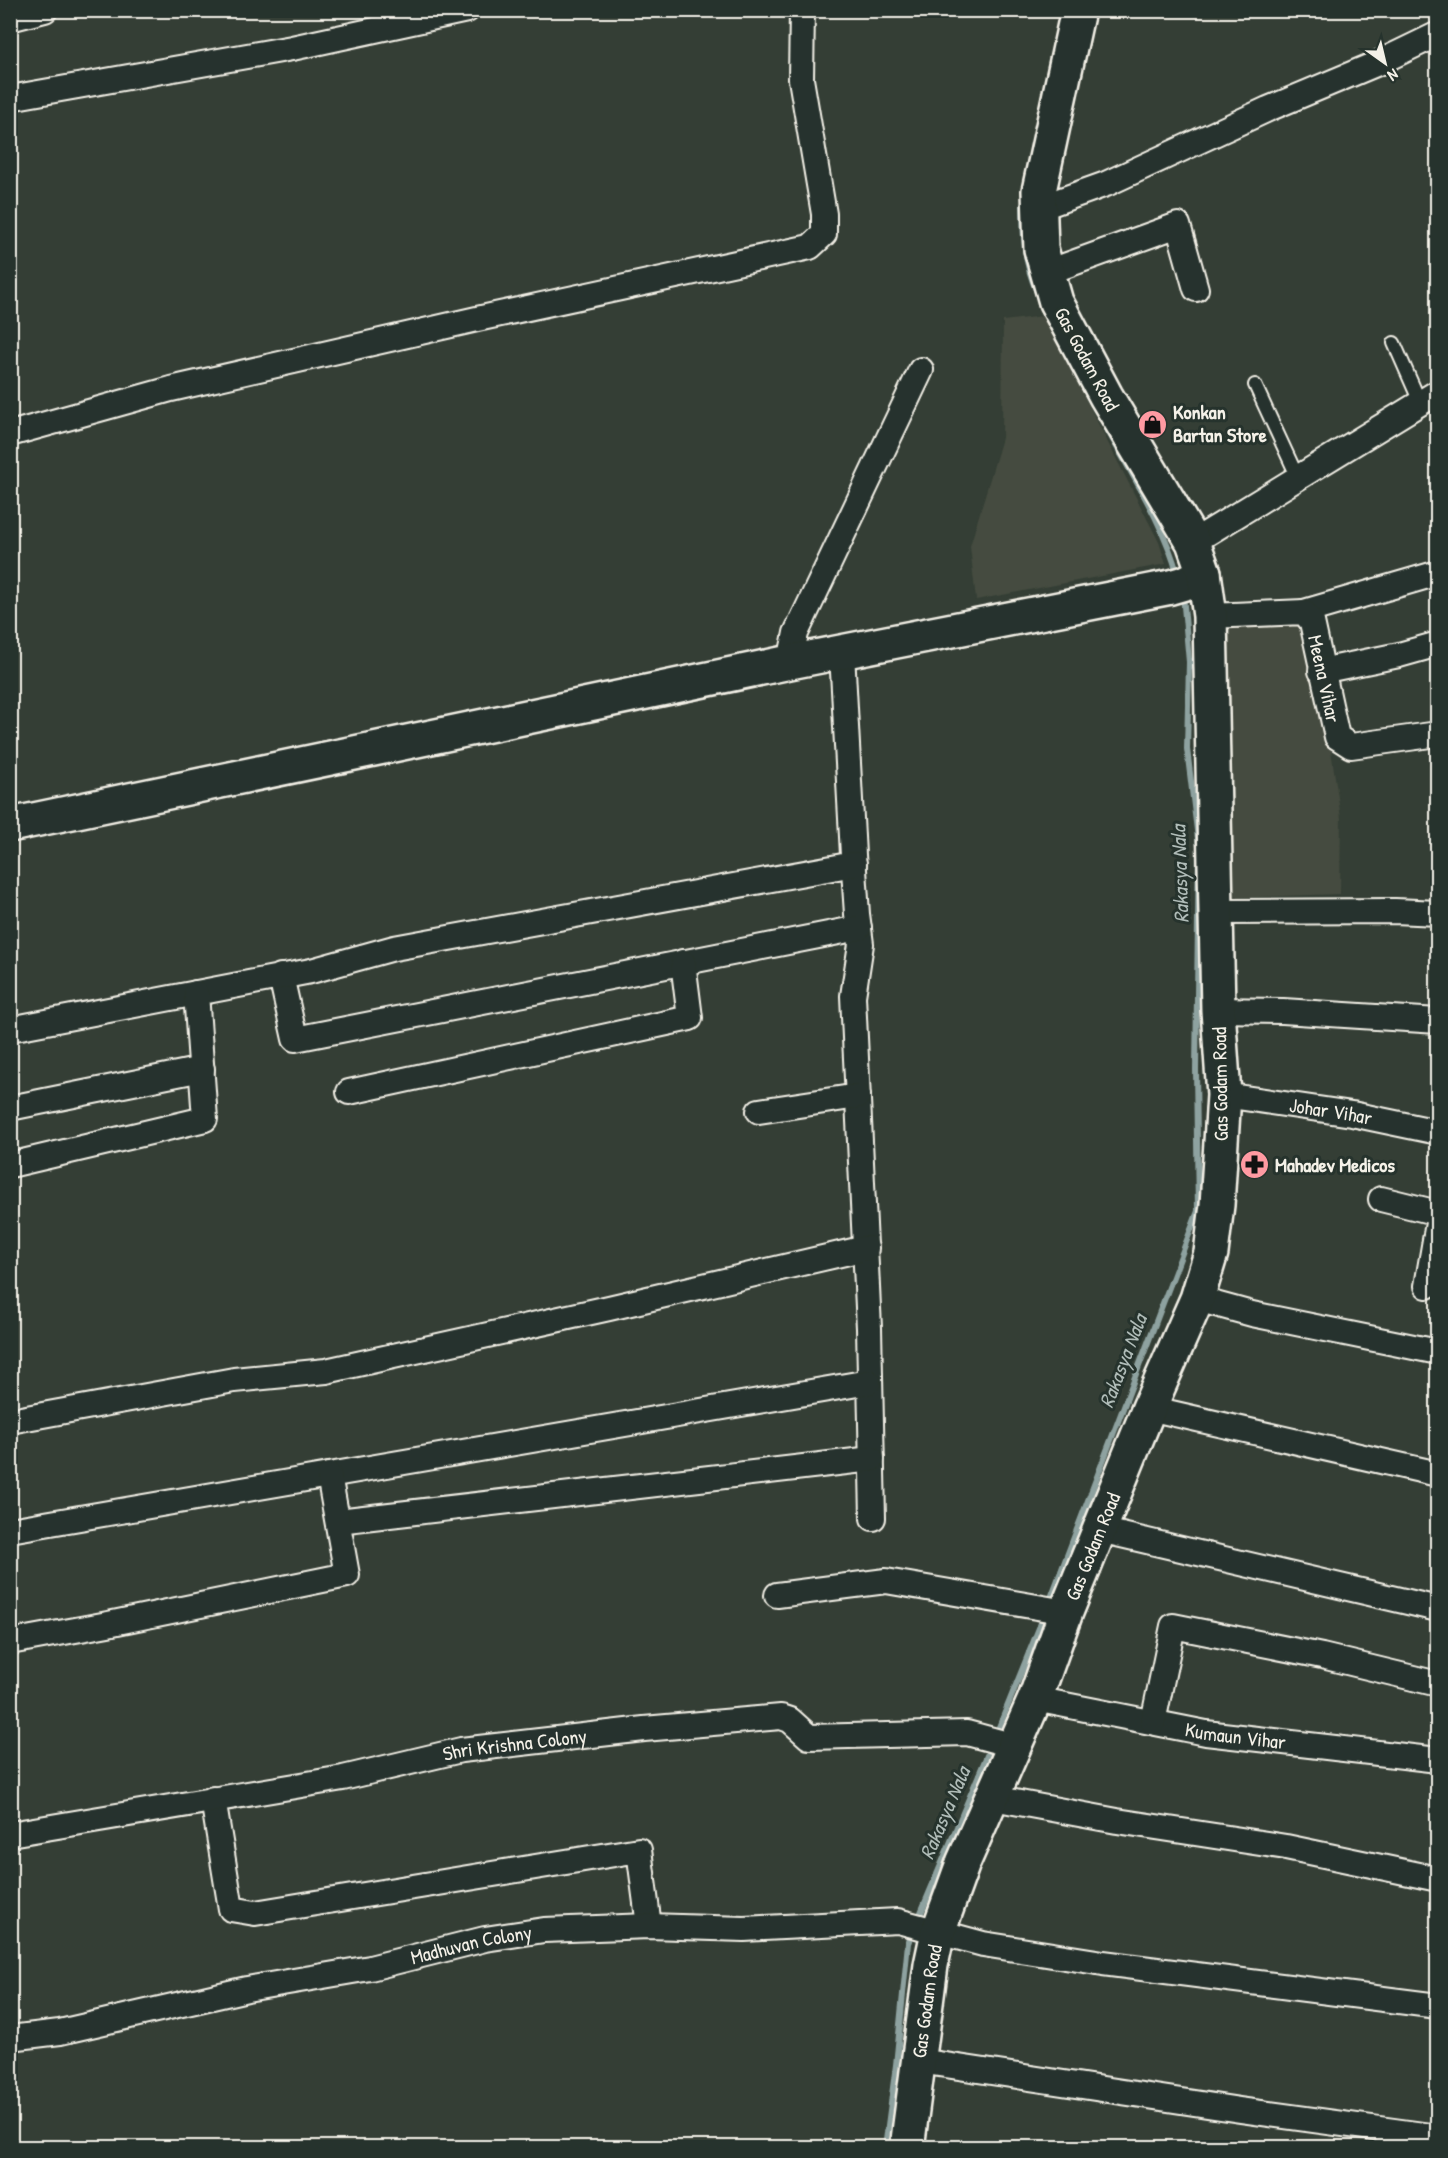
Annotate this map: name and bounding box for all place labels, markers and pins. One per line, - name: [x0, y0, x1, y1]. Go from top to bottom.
- place label: Konkan Bartan Store: [1173, 398, 1267, 448]
- shop icon: Konkan Bartan Store: [1136, 408, 1168, 440]
- pharmacy icon: Mahadev Medicos: [1238, 1149, 1270, 1181]
- place label: Mahadev Medicos: [1275, 1151, 1395, 1178]

